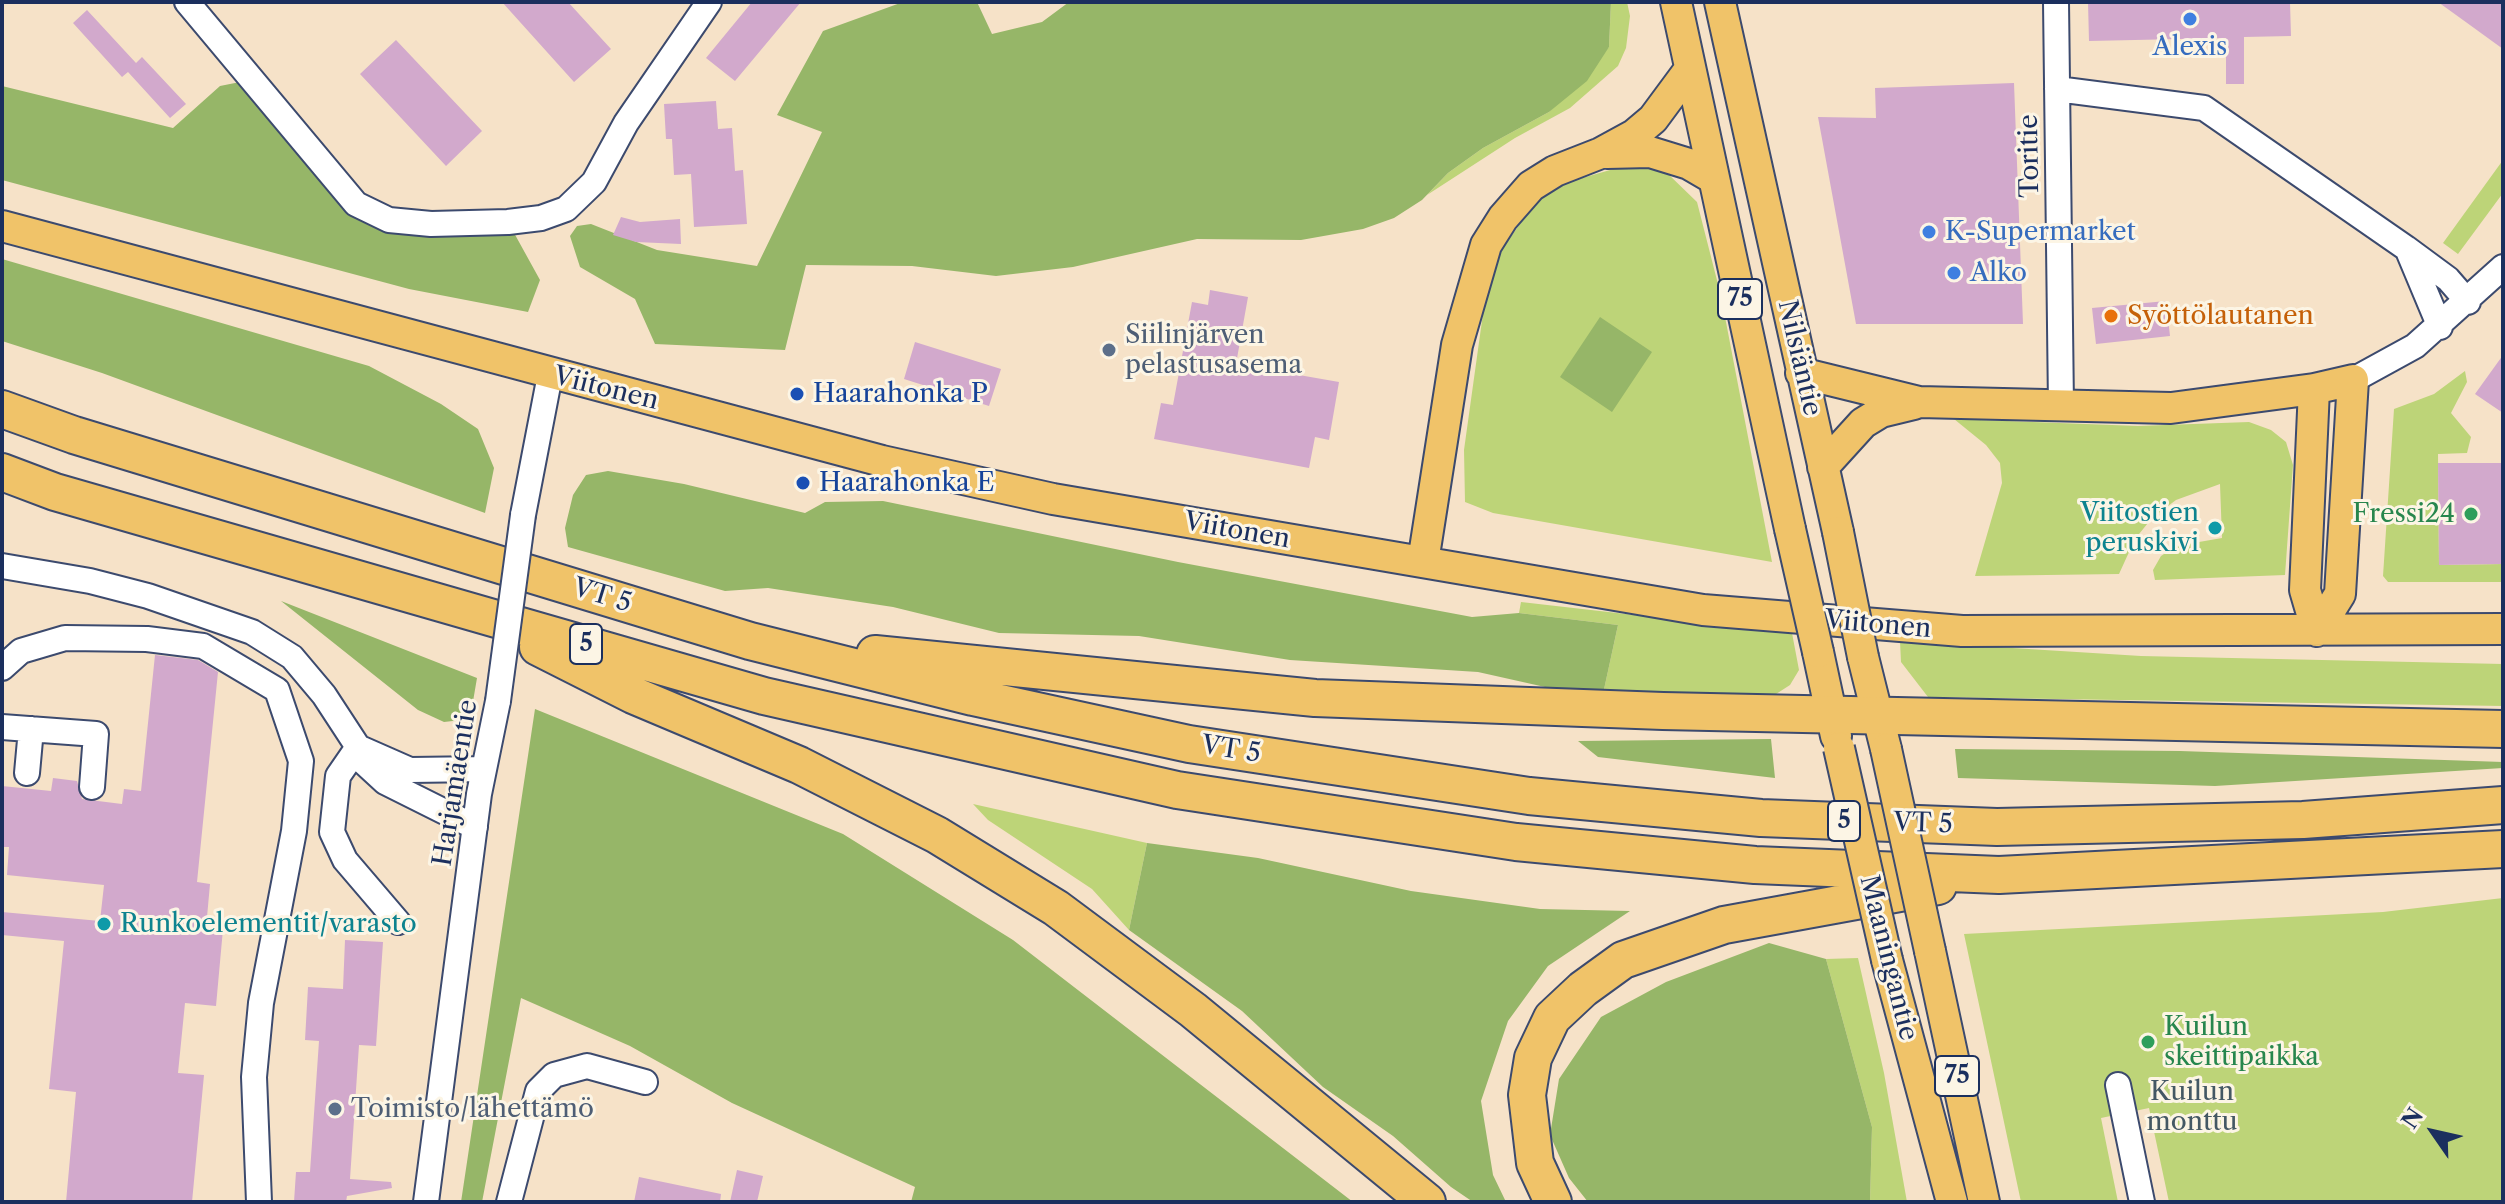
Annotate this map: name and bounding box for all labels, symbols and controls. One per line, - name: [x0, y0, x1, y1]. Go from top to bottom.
- marker: Alexis: [2181, 10, 2199, 28]
- place label: Alexis: [2153, 31, 2227, 63]
- street label: Toritie: [2014, 114, 2046, 198]
- place label: K-Supermarket: [1945, 216, 2136, 248]
- marker: K-Supermarket: [1920, 223, 1938, 241]
- place label: Alko: [1970, 257, 2027, 289]
- marker: Alko: [1945, 264, 1963, 282]
- road number: 75: [1718, 279, 1762, 319]
- street label: Nilsiäntie: [1771, 297, 1827, 419]
- place label: Syöttölautanen: [2127, 300, 2314, 332]
- marker: Syöttölautanen: [2102, 307, 2120, 325]
- place label: Siilinjärven pelastusasema: [1125, 319, 1302, 380]
- marker: Siilinjärven pelastusasema: [1100, 341, 1118, 359]
- street label: Viitonen: [550, 361, 662, 417]
- place label: Haarahonka P: [813, 378, 988, 410]
- marker: Haarahonka P: [788, 385, 806, 403]
- place label: Haarahonka E: [819, 467, 995, 499]
- marker: Haarahonka E: [794, 474, 812, 492]
- place label: Viitostien peruskivi: [2080, 497, 2199, 558]
- place label: Fressi24: [2352, 498, 2455, 530]
- marker: Fressi24: [2462, 505, 2480, 523]
- street label: Viitonen: [1182, 506, 1292, 556]
- marker: Viitostien peruskivi: [2206, 519, 2224, 537]
- street label: VT 5: [569, 572, 635, 620]
- street label: Viitonen: [1823, 605, 1933, 645]
- road number: 5: [570, 624, 602, 664]
- street label: Harjamäentie: [427, 697, 485, 869]
- street label: VT 5: [1199, 730, 1263, 770]
- road number: 5: [1828, 801, 1860, 841]
- street label: VT 5: [1893, 807, 1953, 841]
- street label: Maaningantie: [1852, 872, 1924, 1044]
- place label: Runkoelementit/varasto: [120, 908, 417, 940]
- marker: Runkoelementit/varasto: [95, 915, 113, 933]
- place label: Kuilun skeittipaikka: [2164, 1011, 2319, 1072]
- marker: Kuilun skeittipaikka: [2139, 1033, 2157, 1051]
- road number: 75: [1935, 1056, 1979, 1096]
- park label: Kuilun monttu: [2147, 1076, 2237, 1138]
- north arrow: [2393, 1092, 2473, 1172]
- place label: Toimisto/lähettämö: [351, 1093, 594, 1125]
- marker: Toimisto/lähettämö: [326, 1100, 344, 1118]
- text: N: [2396, 1103, 2429, 1134]

